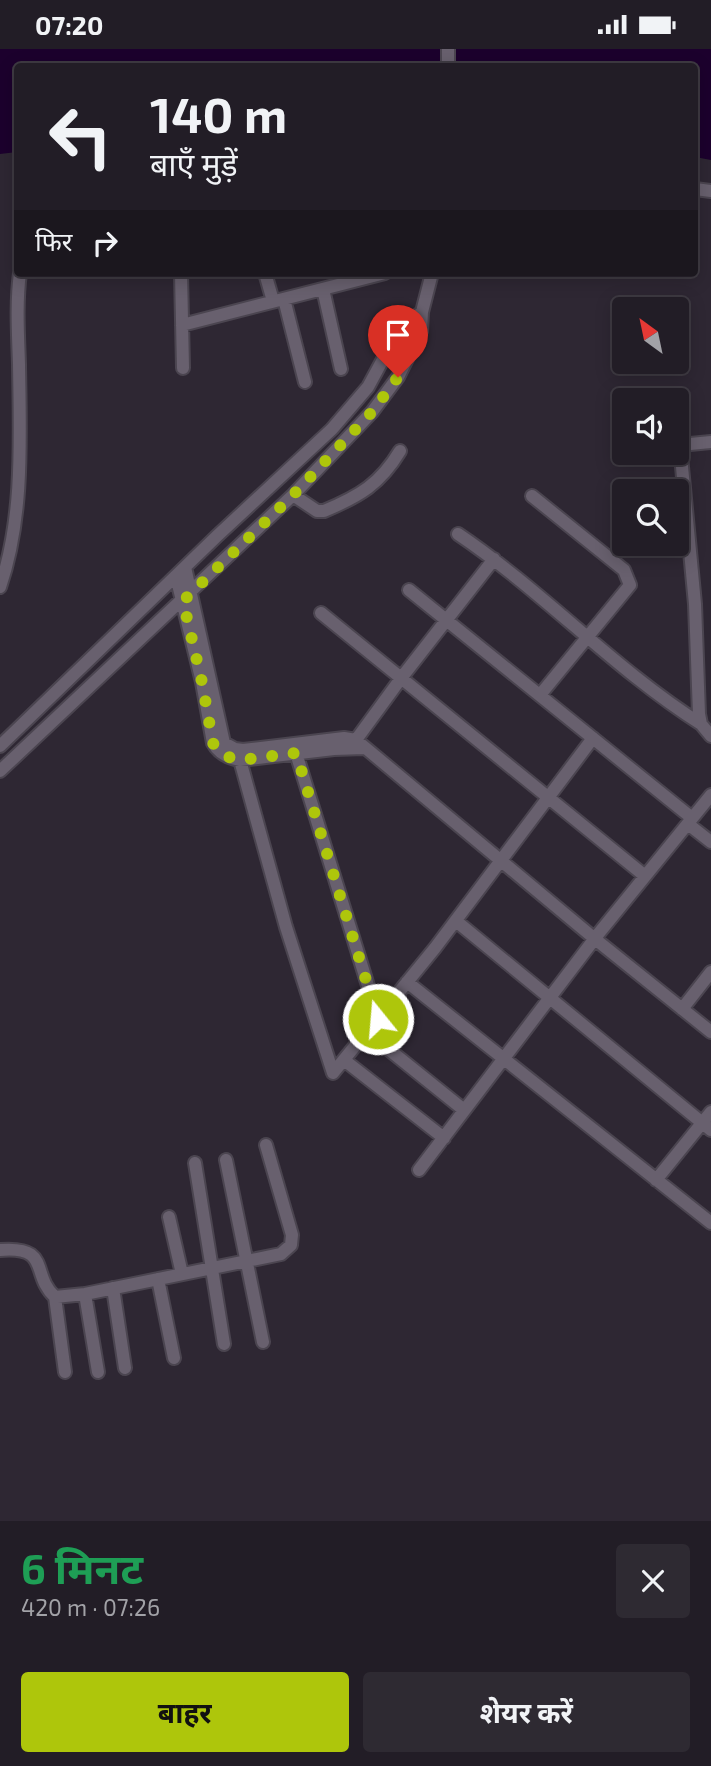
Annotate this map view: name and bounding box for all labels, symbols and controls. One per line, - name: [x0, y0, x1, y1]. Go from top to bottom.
- text: 07:20: [35, 9, 103, 40]
- text: 140 m: [150, 84, 287, 143]
- icon: left: [35, 91, 126, 182]
- text: बाएँ मुड़ें: [150, 144, 238, 182]
- icon: right: [86, 224, 124, 262]
- text: फिर: [35, 225, 72, 256]
- north arrow: [612, 297, 690, 375]
- map controls: [612, 297, 689, 556]
- pin: [368, 305, 428, 377]
- icon: arrive: [379, 316, 417, 354]
- button: sound: [612, 388, 689, 465]
- button: search: [612, 479, 689, 556]
- position arrow: [341, 982, 415, 1056]
- text: 6 मिनट: [21, 1542, 143, 1592]
- button: close: [616, 1544, 690, 1618]
- text: 420 m · 07:26: [21, 1593, 160, 1621]
- button: बाहर: [21, 1672, 349, 1752]
- button: शेयर करें: [363, 1672, 690, 1752]

